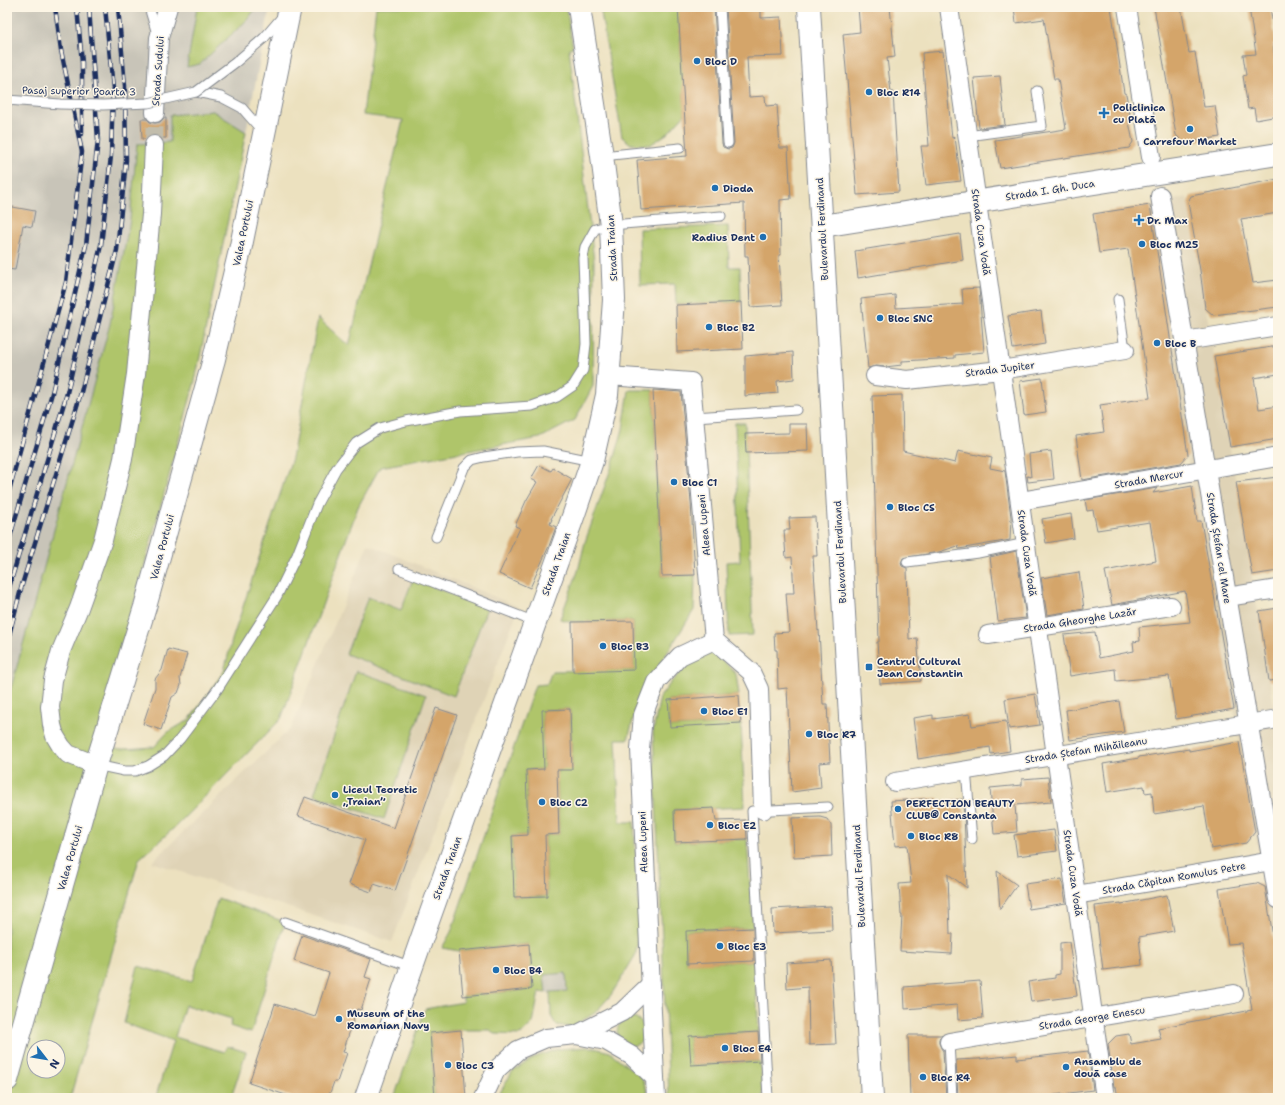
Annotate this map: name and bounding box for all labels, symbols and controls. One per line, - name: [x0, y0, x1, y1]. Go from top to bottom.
- street label: Strada Sudului: [149, 35, 167, 107]
- place label: Bloc D: [705, 55, 737, 68]
- marker: Bloc D: [692, 56, 702, 66]
- street label: Pasaj superior Poarta 3: [22, 84, 136, 98]
- place label: Bloc R14: [877, 86, 920, 99]
- marker: Bloc R14: [864, 87, 874, 97]
- place label: Policlinica cu Plată: [1113, 101, 1166, 126]
- marker: Policlinica cu Plată: [1098, 107, 1110, 119]
- marker: Carrefour Market: [1185, 124, 1195, 134]
- place label: Carrefour Market: [1143, 135, 1237, 148]
- street label: Strada I. Gh. Duca: [1004, 176, 1096, 203]
- street label: Bulevardul Ferdinand: [813, 177, 831, 281]
- place label: Dioda: [723, 182, 754, 195]
- marker: Dioda: [710, 183, 720, 193]
- street label: Strada Cuza Vodă: [968, 188, 994, 277]
- street label: Valea Portului: [230, 199, 256, 267]
- street label: Strada Traian: [604, 214, 620, 282]
- place label: Dr. Max: [1147, 214, 1188, 227]
- marker: Dr. Max: [1134, 215, 1144, 225]
- place label: Radius Dent: [692, 231, 755, 244]
- marker: Radius Dent: [758, 232, 768, 242]
- place label: Bloc M25: [1150, 238, 1198, 251]
- marker: Bloc M25: [1137, 239, 1147, 249]
- place label: Bloc SNC: [888, 312, 933, 325]
- marker: Bloc SNC: [875, 313, 885, 323]
- place label: Bloc B2: [717, 321, 755, 334]
- marker: Bloc B2: [704, 322, 714, 332]
- place label: Bloc B: [1165, 337, 1196, 350]
- marker: Bloc B: [1152, 338, 1162, 348]
- street label: Strada Jupiter: [964, 358, 1036, 380]
- street label: Strada Mercur: [1113, 466, 1185, 492]
- place label: Bloc C1: [682, 476, 718, 489]
- marker: Bloc C1: [669, 477, 679, 487]
- street label: Strada Ștefan cel Mare: [1203, 492, 1234, 605]
- street label: Aleea Lupeni: [695, 493, 713, 556]
- street label: Bulevardul Ferdinand: [831, 500, 849, 604]
- place label: Bloc CS: [898, 501, 935, 514]
- marker: Bloc CS: [885, 502, 895, 512]
- street label: Strada Cuza Vodă: [1014, 509, 1040, 598]
- street label: Valea Portului: [147, 513, 177, 581]
- street label: Strada Traian: [539, 531, 573, 597]
- street label: Strada Gheorghe Lazăr: [1022, 605, 1138, 635]
- place label: Bloc B3: [611, 640, 649, 653]
- marker: Bloc B3: [598, 641, 608, 651]
- place label: Centrul Cultural Jean Constantin: [877, 655, 963, 680]
- marker: Centrul Cultural Jean Constantin: [864, 662, 874, 672]
- place label: Bloc E1: [712, 705, 748, 718]
- marker: Bloc E1: [699, 706, 709, 716]
- place label: Bloc R7: [817, 728, 856, 741]
- marker: Bloc R7: [804, 729, 814, 739]
- street label: Strada Ștefan Mihăileanu: [1024, 734, 1149, 767]
- place label: Liceul Teoretic „Traian”: [343, 783, 417, 808]
- marker: Liceul Teoretic „Traian”: [330, 790, 340, 800]
- place label: Bloc C2: [550, 796, 588, 809]
- marker: Bloc C2: [537, 797, 547, 807]
- place label: PERFECTION BEAUTY CLUB® Constanta: [906, 797, 1015, 822]
- marker: PERFECTION BEAUTY CLUB® Constanta: [893, 804, 903, 814]
- street label: Aleea Lupeni: [635, 811, 651, 873]
- place label: Bloc E2: [718, 819, 756, 832]
- marker: Bloc E2: [705, 820, 715, 830]
- street label: Valea Portului: [54, 824, 86, 892]
- street label: Bulevardul Ferdinand: [850, 824, 868, 928]
- street label: Strada Cuza Vodă: [1060, 829, 1086, 918]
- place label: Bloc R8: [919, 830, 958, 843]
- marker: Bloc R8: [906, 831, 916, 841]
- street label: Strada Traian: [430, 835, 464, 901]
- street label: Strada Căpitan Romulus Petre: [1101, 859, 1247, 897]
- place label: Bloc E3: [728, 940, 766, 953]
- marker: Bloc E3: [715, 941, 725, 951]
- place label: Bloc B4: [504, 964, 542, 977]
- marker: Bloc B4: [491, 965, 501, 975]
- street label: Strada George Enescu: [1038, 1003, 1146, 1033]
- place label: Museum of the Romanian Navy: [347, 1007, 429, 1032]
- marker: Museum of the Romanian Navy: [334, 1014, 344, 1024]
- north arrow: [26, 1039, 66, 1079]
- place label: Bloc E4: [733, 1042, 771, 1055]
- marker: Bloc E4: [720, 1043, 730, 1053]
- place label: Ansamblu de două case: [1074, 1055, 1142, 1080]
- text: N: [45, 1056, 63, 1072]
- place label: Bloc C3: [456, 1059, 494, 1072]
- marker: Bloc C3: [443, 1060, 453, 1070]
- marker: Ansamblu de două case: [1061, 1062, 1071, 1072]
- place label: Bloc R4: [931, 1071, 970, 1084]
- marker: Bloc R4: [918, 1072, 928, 1082]

